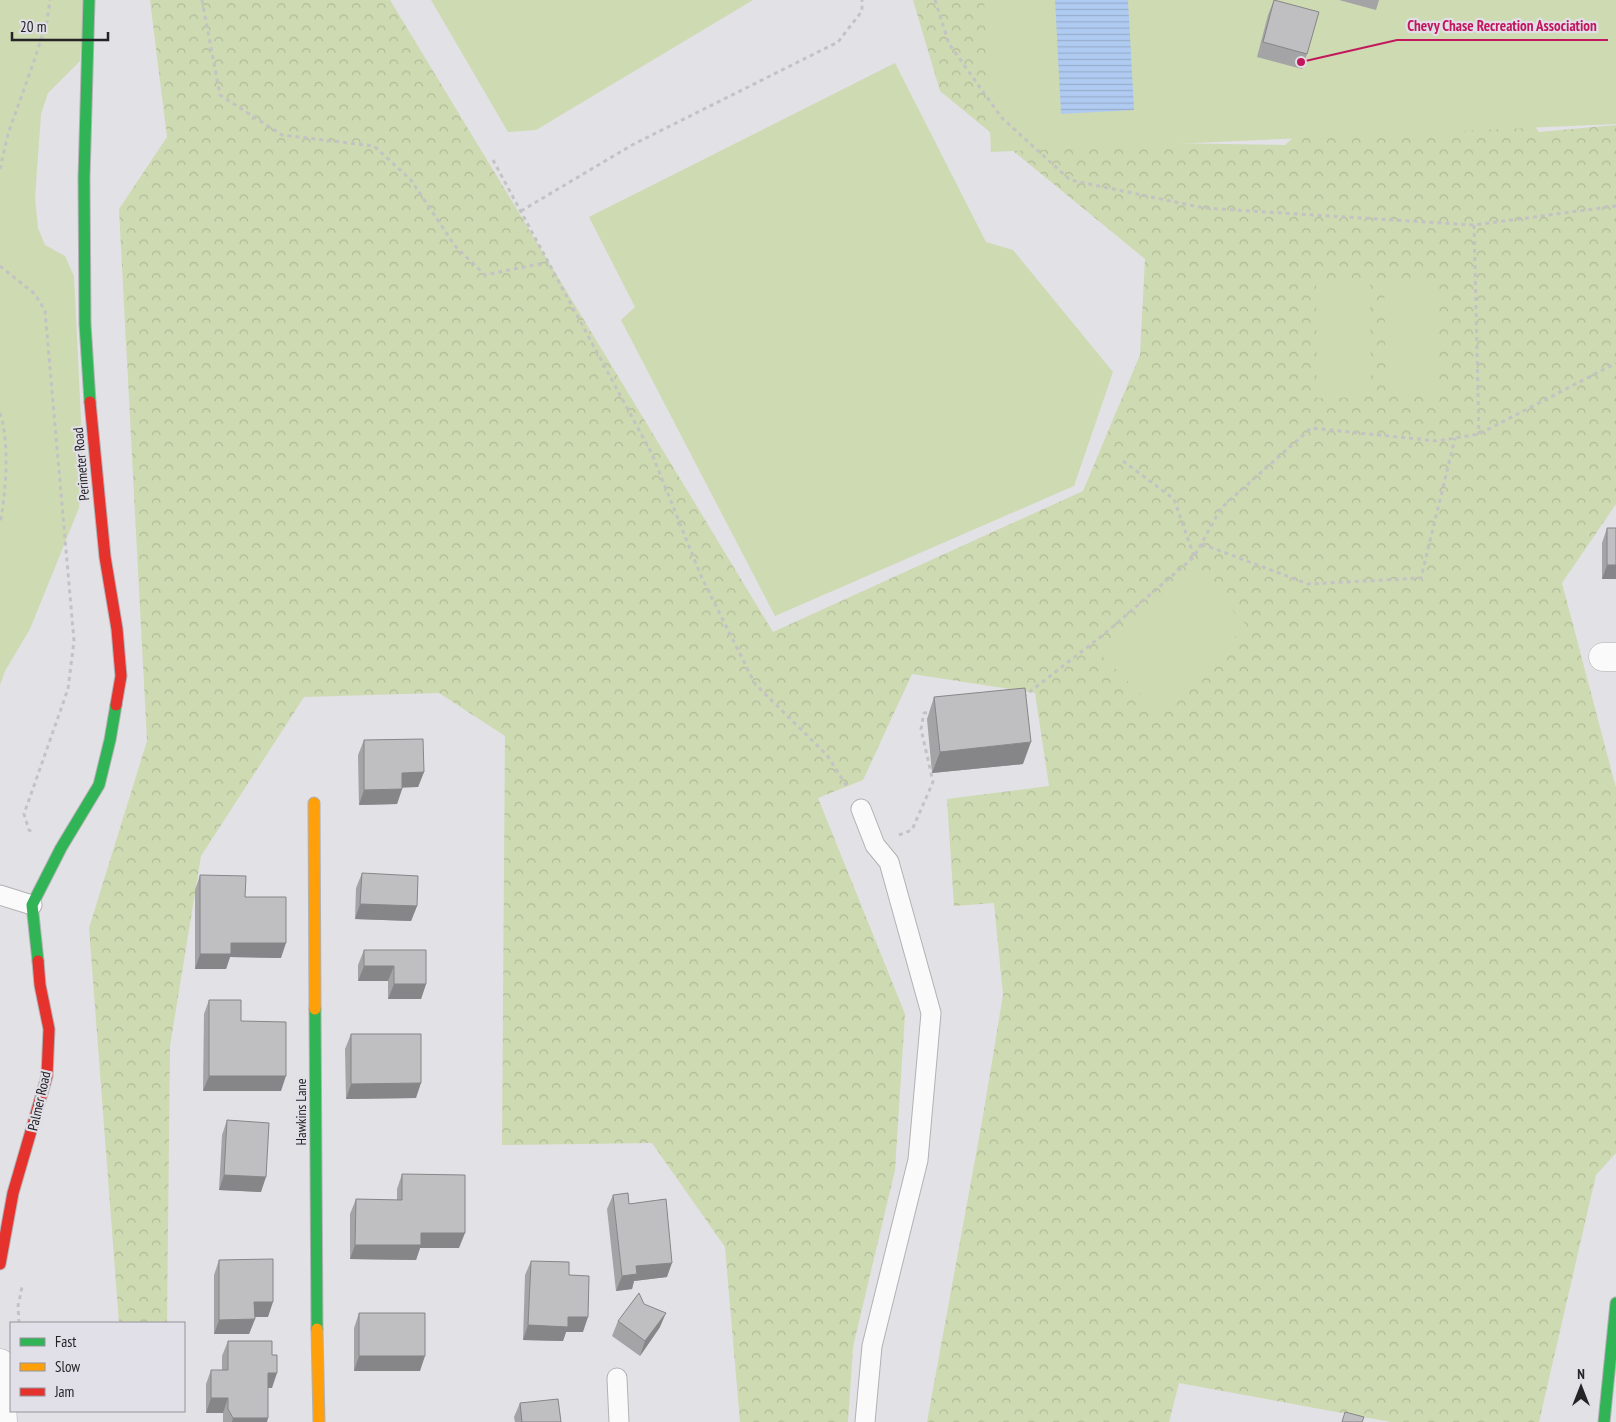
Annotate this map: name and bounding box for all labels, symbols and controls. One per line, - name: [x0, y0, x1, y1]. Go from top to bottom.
- scale bar: [12, 10, 109, 42]
- callout: Chevy Chase Recreation Association: [1397, 10, 1608, 40]
- text: Chevy Chase Recreation Association: [1407, 16, 1597, 35]
- text: 20 m: [20, 17, 46, 36]
- street label: Perimeter Road: [69, 427, 93, 501]
- street label: Palmer Road: [23, 1070, 55, 1132]
- street label: Hawkins Lane: [292, 1078, 310, 1145]
- legend: [10, 1322, 185, 1412]
- text: Fast: [55, 1332, 76, 1351]
- text: Slow: [55, 1357, 80, 1376]
- north arrow: [1556, 1362, 1606, 1412]
- text: N: [1577, 1365, 1585, 1383]
- text: Jam: [54, 1382, 74, 1401]

